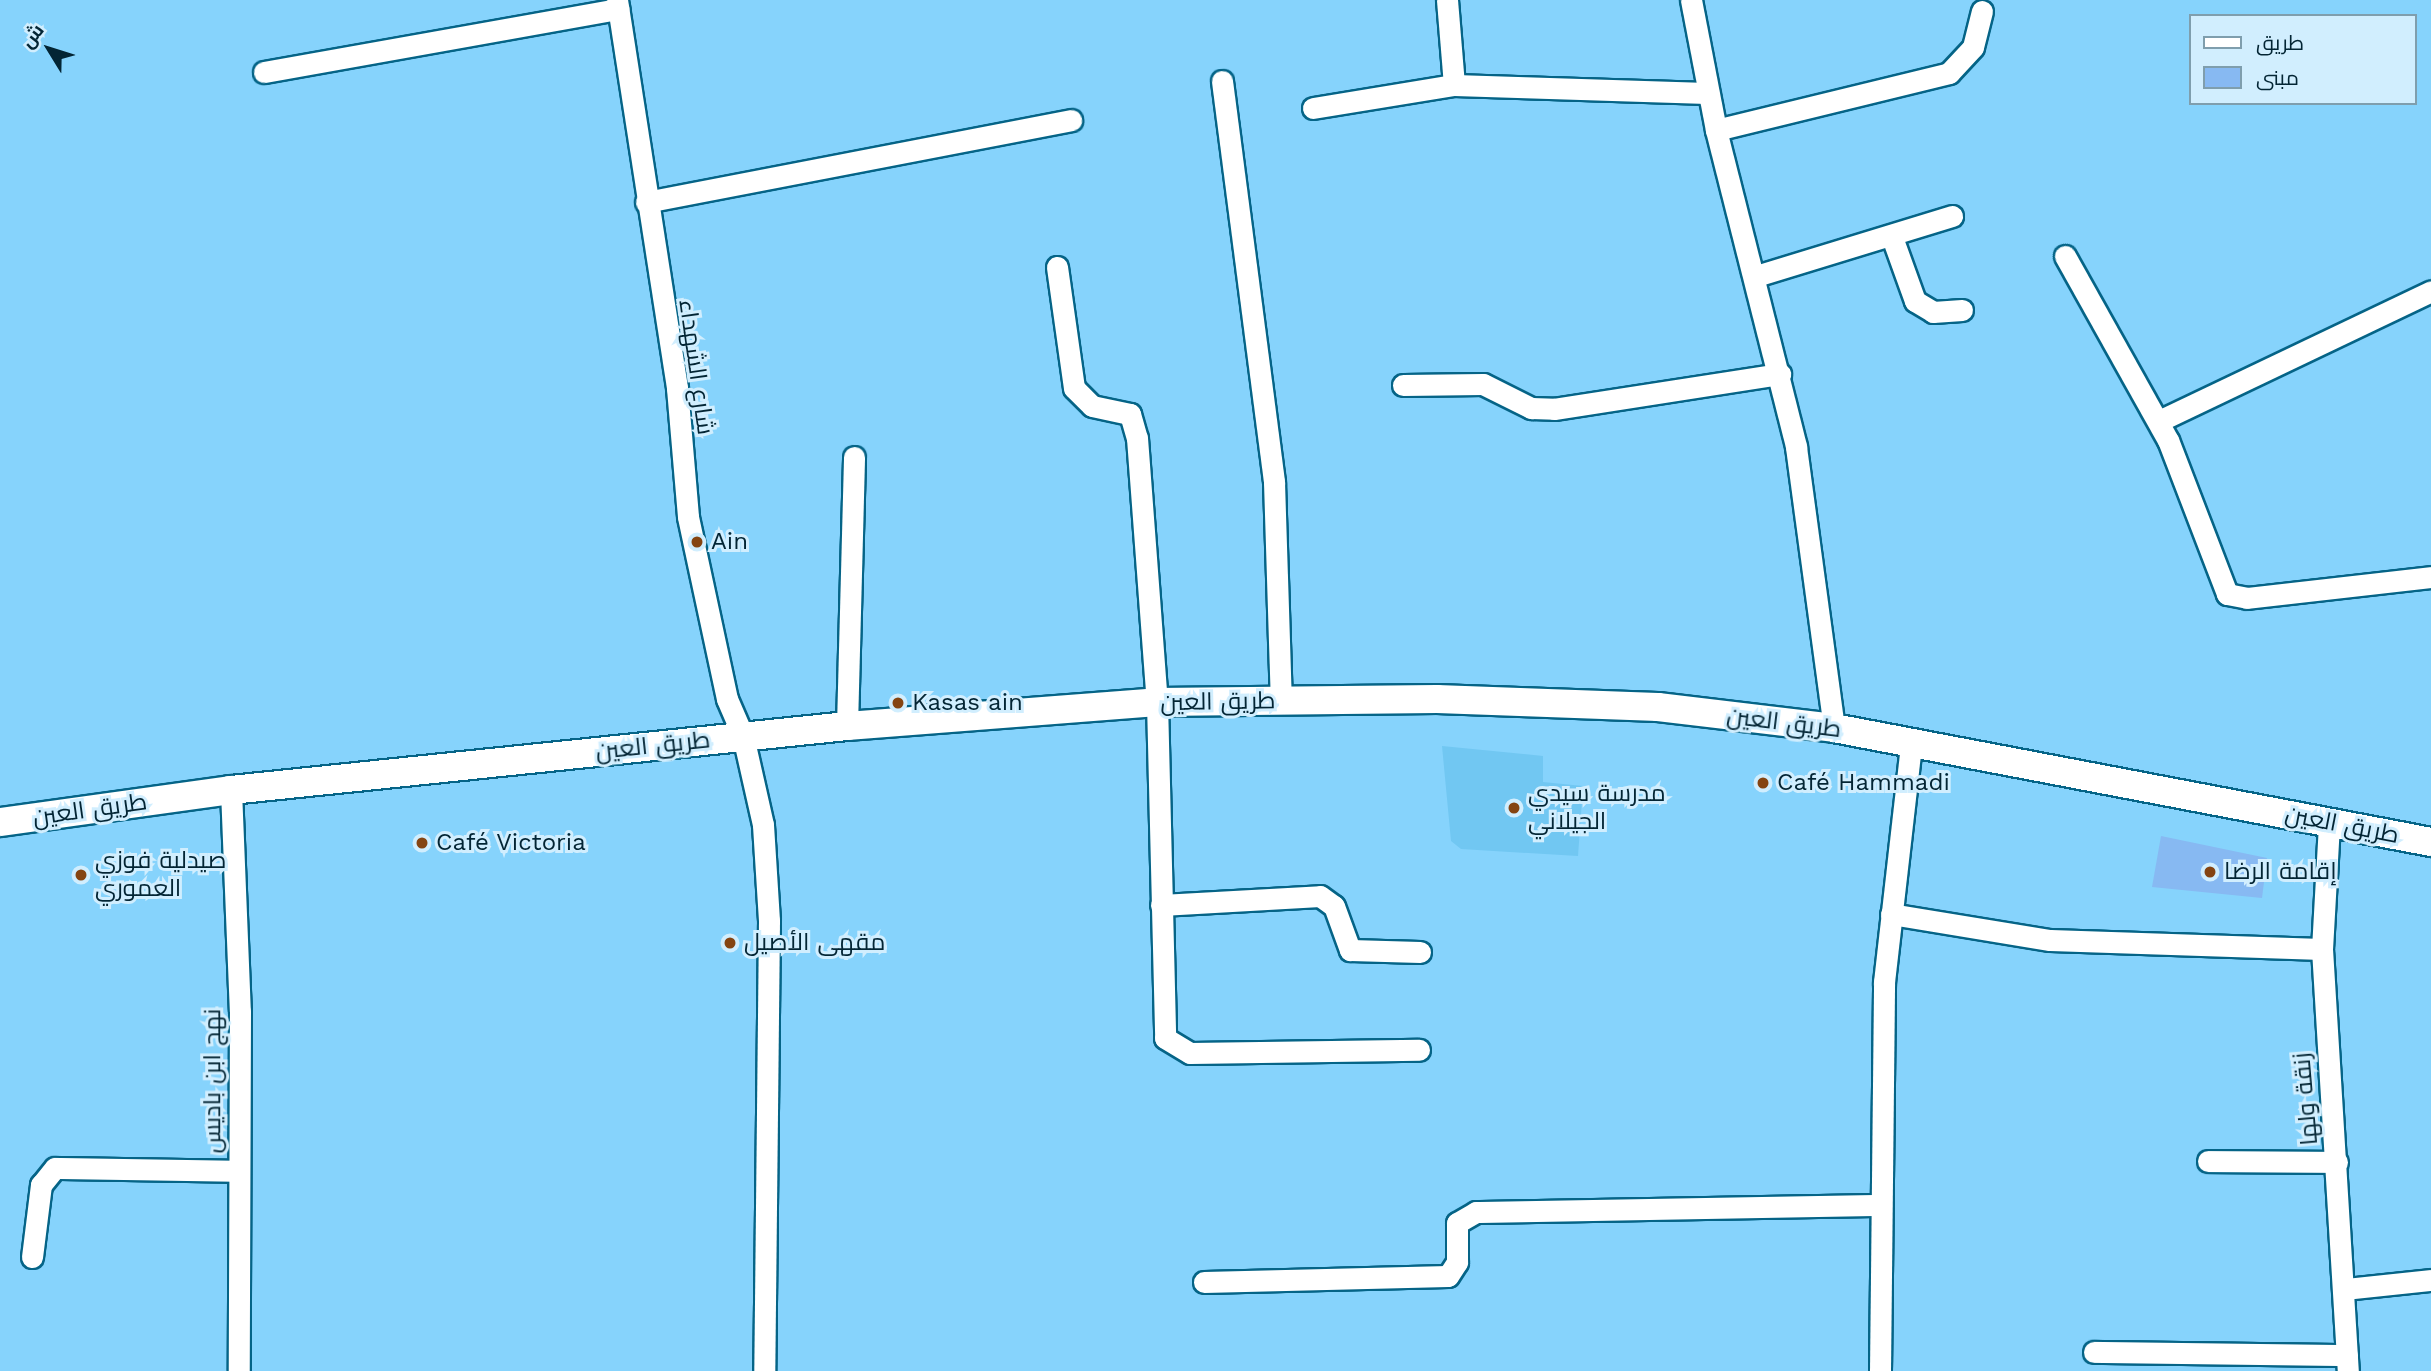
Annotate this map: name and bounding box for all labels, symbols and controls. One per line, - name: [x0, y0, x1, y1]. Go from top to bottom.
- north arrow: [14, 14, 84, 84]
- legend: [2190, 14, 2417, 105]
- text: ش: [15, 19, 49, 52]
- text: طريق: [2256, 30, 2304, 55]
- text: مبنى: [2256, 65, 2299, 90]
- street label: شارع الشهداء: [672, 297, 720, 437]
- place label: Ain: [711, 528, 748, 556]
- marker: Ain: [689, 534, 705, 550]
- street label: طريق العين: [1160, 687, 1276, 717]
- place label: Kasas ain: [912, 689, 1023, 717]
- marker: Kasas ain: [890, 695, 906, 711]
- street label: طريق العين: [1725, 702, 1843, 744]
- street label: طريق العين: [594, 726, 712, 766]
- place label: Café Hammadi: [1777, 769, 1950, 797]
- marker: Café Hammadi: [1755, 775, 1771, 791]
- place label: مدرسة سيدي الجيلاني: [1528, 780, 1666, 836]
- street label: طريق العين: [31, 788, 149, 832]
- marker: مدرسة سيدي الجيلاني: [1506, 800, 1522, 816]
- street label: طريق العين: [2283, 800, 2401, 850]
- place label: Café Victoria: [436, 829, 587, 857]
- marker: Café Victoria: [414, 835, 430, 851]
- place label: صيدلية فوزي العموري: [95, 847, 227, 903]
- place label: إقامة الرضا: [2224, 858, 2337, 886]
- marker: إقامة الرضا: [2202, 864, 2218, 880]
- marker: صيدلية فوزي العموري: [73, 867, 89, 883]
- place label: مقهى الأصيل: [744, 929, 885, 957]
- marker: مقهى الأصيل: [722, 935, 738, 951]
- street label: نهج ابن باديس: [199, 1009, 227, 1153]
- street label: زنقة ولها: [2288, 1052, 2324, 1146]

